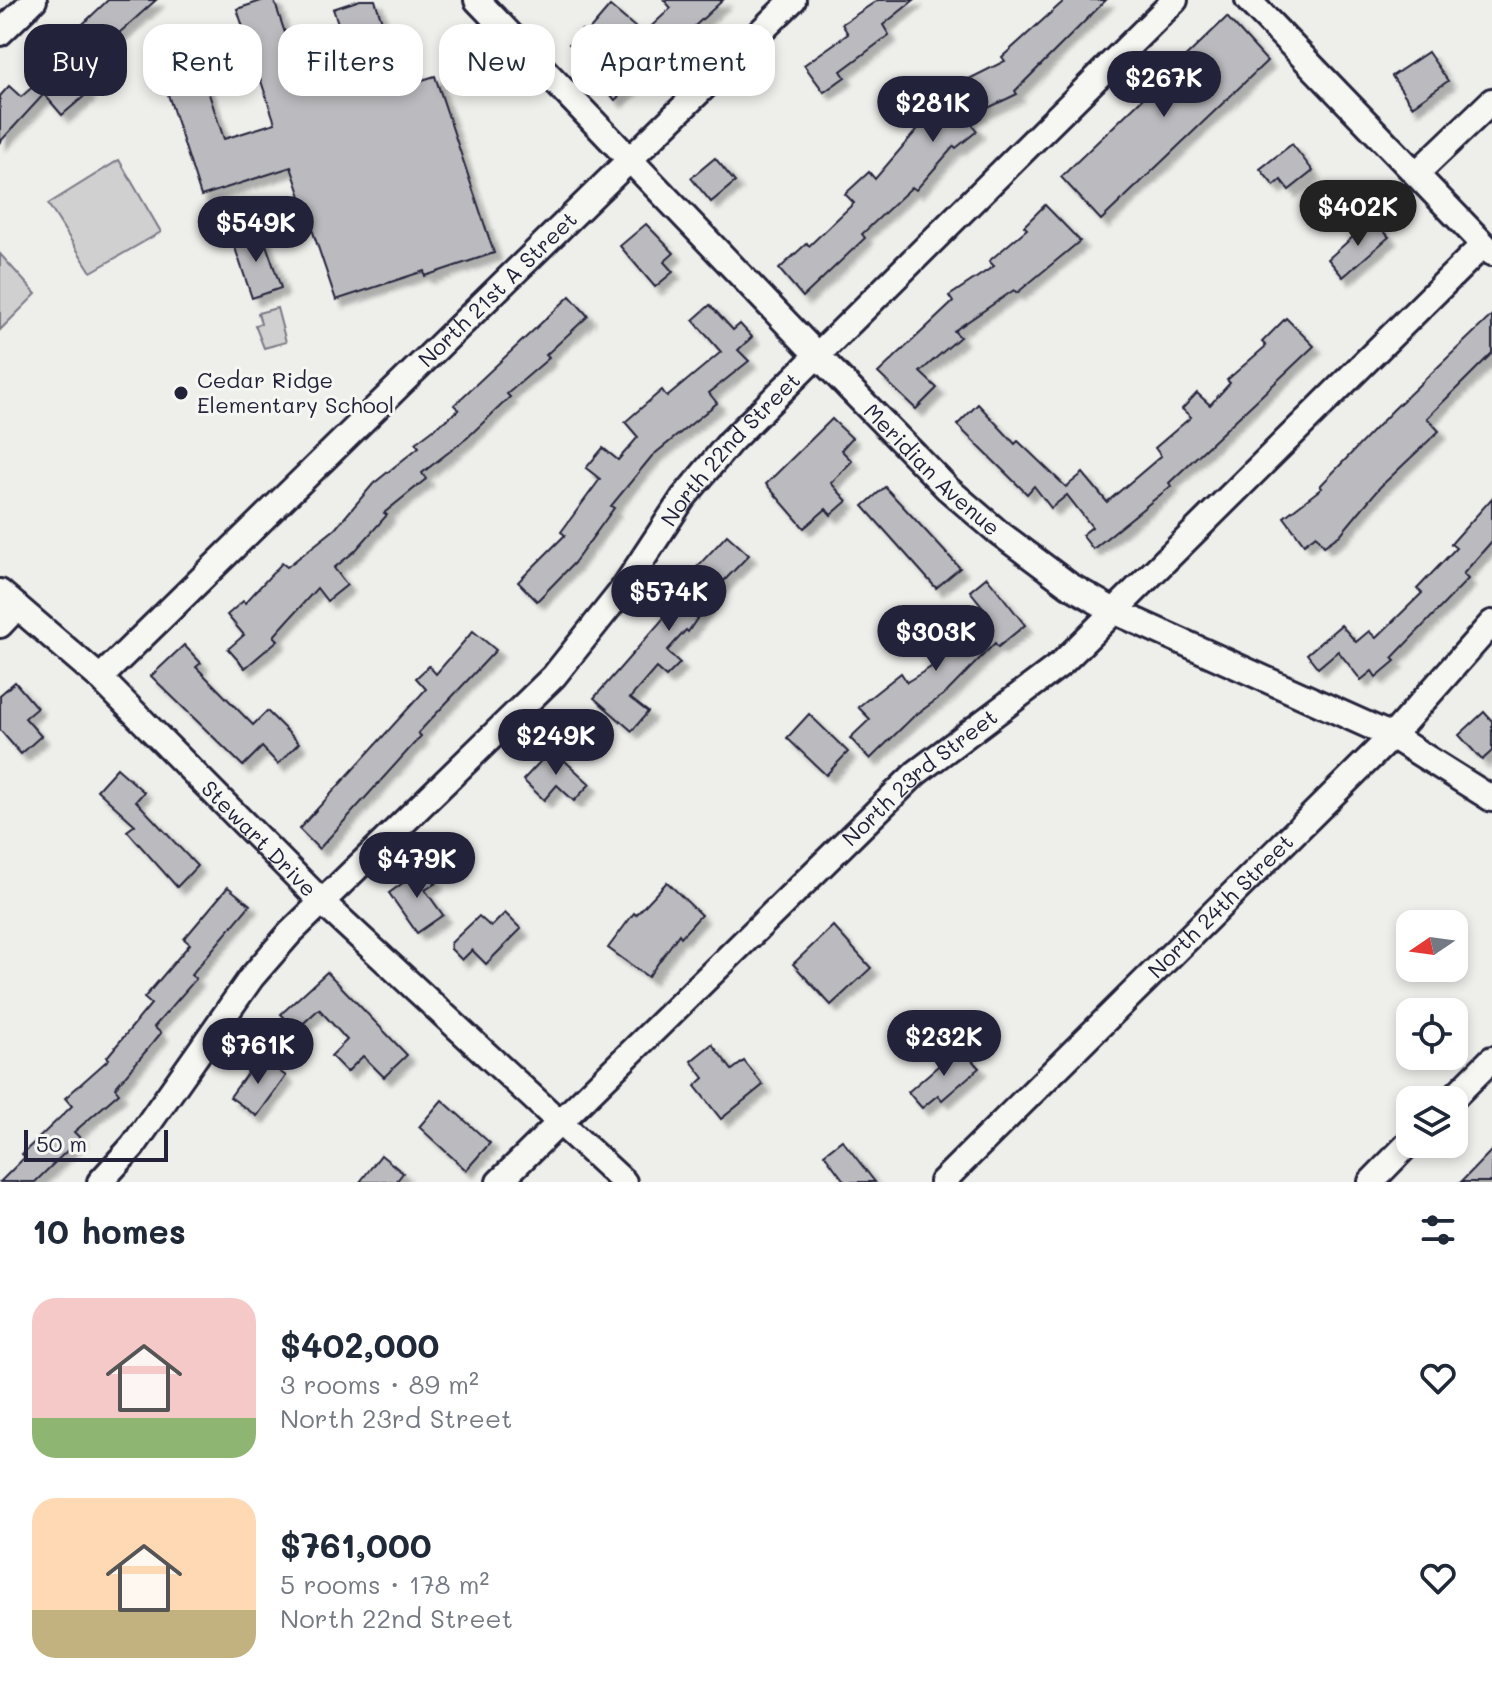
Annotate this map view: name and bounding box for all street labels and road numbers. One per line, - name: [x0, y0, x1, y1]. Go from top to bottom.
- street label: North 21st A Street: [411, 205, 583, 373]
- street label: North 22nd Street: [654, 366, 806, 531]
- street label: Meridian Avenue: [858, 397, 1007, 542]
- street label: North 23rd Street: [835, 702, 1003, 852]
- street label: Stewart Drive: [196, 774, 323, 903]
- street label: North 24th Street: [1141, 827, 1299, 984]

